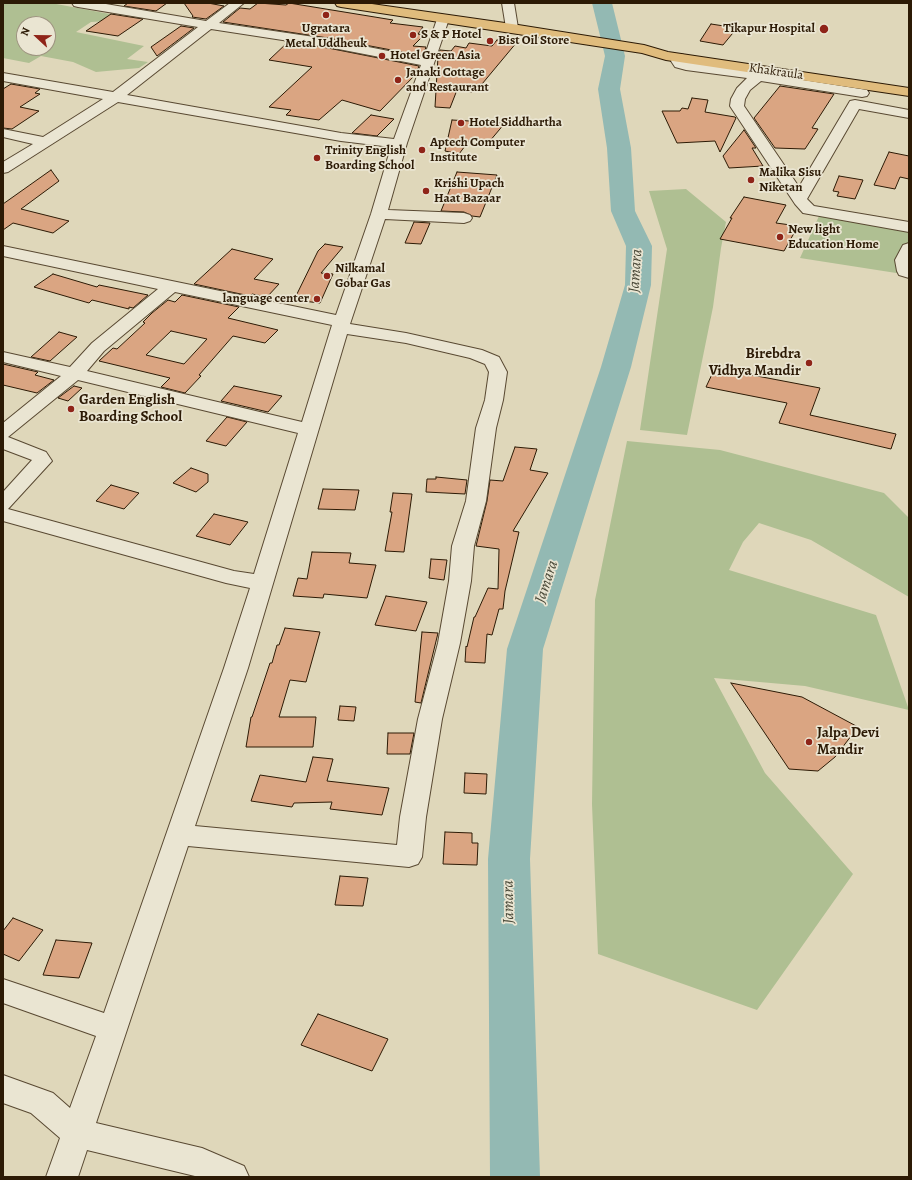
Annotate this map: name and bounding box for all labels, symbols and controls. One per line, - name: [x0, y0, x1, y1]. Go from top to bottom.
- marker: Ugratara Metal Uddheuk: [321, 10, 331, 20]
- north arrow: [16, 16, 56, 56]
- place label: Ugratara Metal Uddheuk: [285, 21, 367, 52]
- place label: Tikapur Hospital: [723, 21, 815, 37]
- marker: Tikapur Hospital: [818, 23, 830, 35]
- text: N: [17, 25, 34, 38]
- place label: S & P Hotel: [421, 27, 481, 43]
- marker: S & P Hotel: [408, 30, 418, 40]
- place label: Bist Oil Store: [498, 33, 569, 49]
- marker: Bist Oil Store: [485, 36, 495, 46]
- place label: Hotel Green Asia: [390, 48, 481, 64]
- marker: Hotel Green Asia: [377, 51, 387, 61]
- street label: Khakraula: [748, 60, 804, 84]
- place label: Janaki Cottage and Restaurant: [406, 65, 489, 96]
- marker: Janaki Cottage and Restaurant: [393, 75, 403, 85]
- place label: Hotel Siddhartha: [469, 115, 562, 131]
- marker: Hotel Siddhartha: [456, 118, 466, 128]
- place label: Aptech Computer Institute: [430, 135, 525, 166]
- place label: Trinity English Boarding School: [325, 143, 414, 174]
- marker: Aptech Computer Institute: [417, 145, 427, 155]
- marker: Trinity English Boarding School: [312, 153, 322, 163]
- place label: Malika Sisu Niketan: [759, 165, 821, 196]
- marker: Malika Sisu Niketan: [746, 175, 756, 185]
- place label: Krishi Upach Haat Bazaar: [434, 176, 504, 207]
- marker: Krishi Upach Haat Bazaar: [421, 186, 431, 196]
- place label: New light Education Home: [788, 222, 879, 253]
- marker: New light Education Home: [775, 232, 785, 242]
- water label: Jamara: [625, 249, 647, 293]
- place label: Nilkamal Gobar Gas: [335, 261, 391, 292]
- marker: Nilkamal Gobar Gas: [322, 271, 332, 281]
- place label: language center: [223, 291, 309, 307]
- marker: language center: [312, 294, 322, 304]
- place label: Birebdra Vidhya Mandir: [709, 345, 801, 380]
- marker: Birebdra Vidhya Mandir: [804, 358, 814, 368]
- place label: Garden English Boarding School: [79, 391, 182, 426]
- marker: Garden English Boarding School: [66, 404, 76, 414]
- water label: Jamara: [531, 558, 563, 606]
- place label: Jalpa Devi Mandir: [817, 724, 879, 759]
- marker: Jalpa Devi Mandir: [804, 737, 814, 747]
- water label: Jamara: [499, 880, 519, 924]

